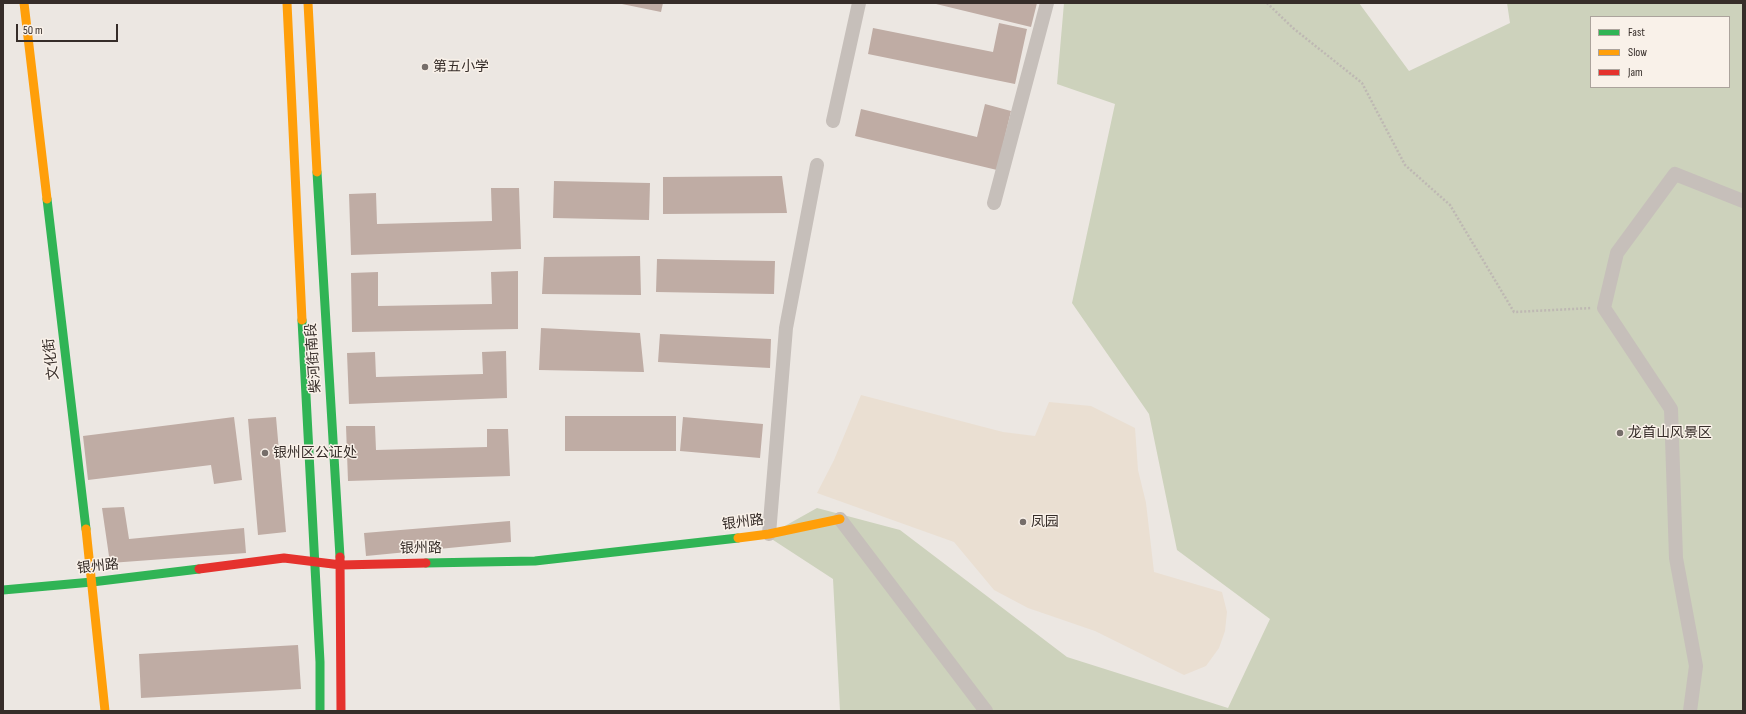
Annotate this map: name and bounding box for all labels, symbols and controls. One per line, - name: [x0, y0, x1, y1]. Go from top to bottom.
- scale bar: [18, 16, 120, 42]
- legend: [1590, 16, 1730, 88]
- text: 50 m: [23, 23, 43, 38]
- text: Fast: [1628, 25, 1645, 40]
- text: Slow: [1628, 45, 1647, 60]
- place label: 第五小学: [433, 59, 489, 75]
- marker: 第五小学: [420, 62, 430, 72]
- text: Jam: [1628, 65, 1643, 80]
- street label: 柴河街南段: [303, 322, 325, 394]
- street label: 文化街: [41, 337, 63, 381]
- place label: 龙首山风景区: [1628, 425, 1712, 441]
- marker: 龙首山风景区: [1615, 428, 1625, 438]
- place label: 银州区公证处: [273, 445, 357, 461]
- marker: 银州区公证处: [260, 448, 270, 458]
- street label: 银州路: [721, 512, 765, 534]
- place label: 凤园: [1031, 514, 1059, 530]
- marker: 凤园: [1018, 517, 1028, 527]
- street label: 银州路: [400, 540, 442, 558]
- street label: 银州路: [76, 556, 120, 578]

